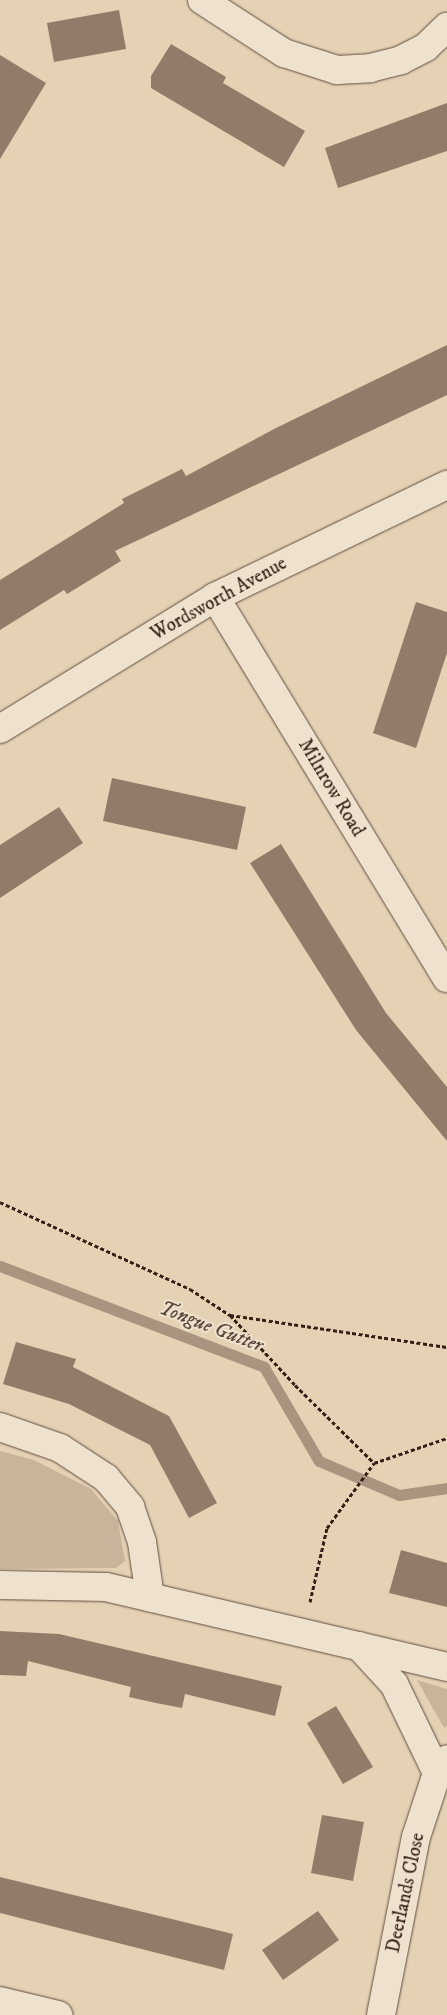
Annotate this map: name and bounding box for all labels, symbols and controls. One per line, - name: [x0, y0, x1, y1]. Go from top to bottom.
- street label: Wordsworth Avenue: [147, 552, 291, 646]
- street label: Milnrow Road: [293, 735, 369, 841]
- water label: Tongue Gutter: [156, 1296, 266, 1358]
- street label: Deerlands Close: [382, 1831, 430, 1955]

